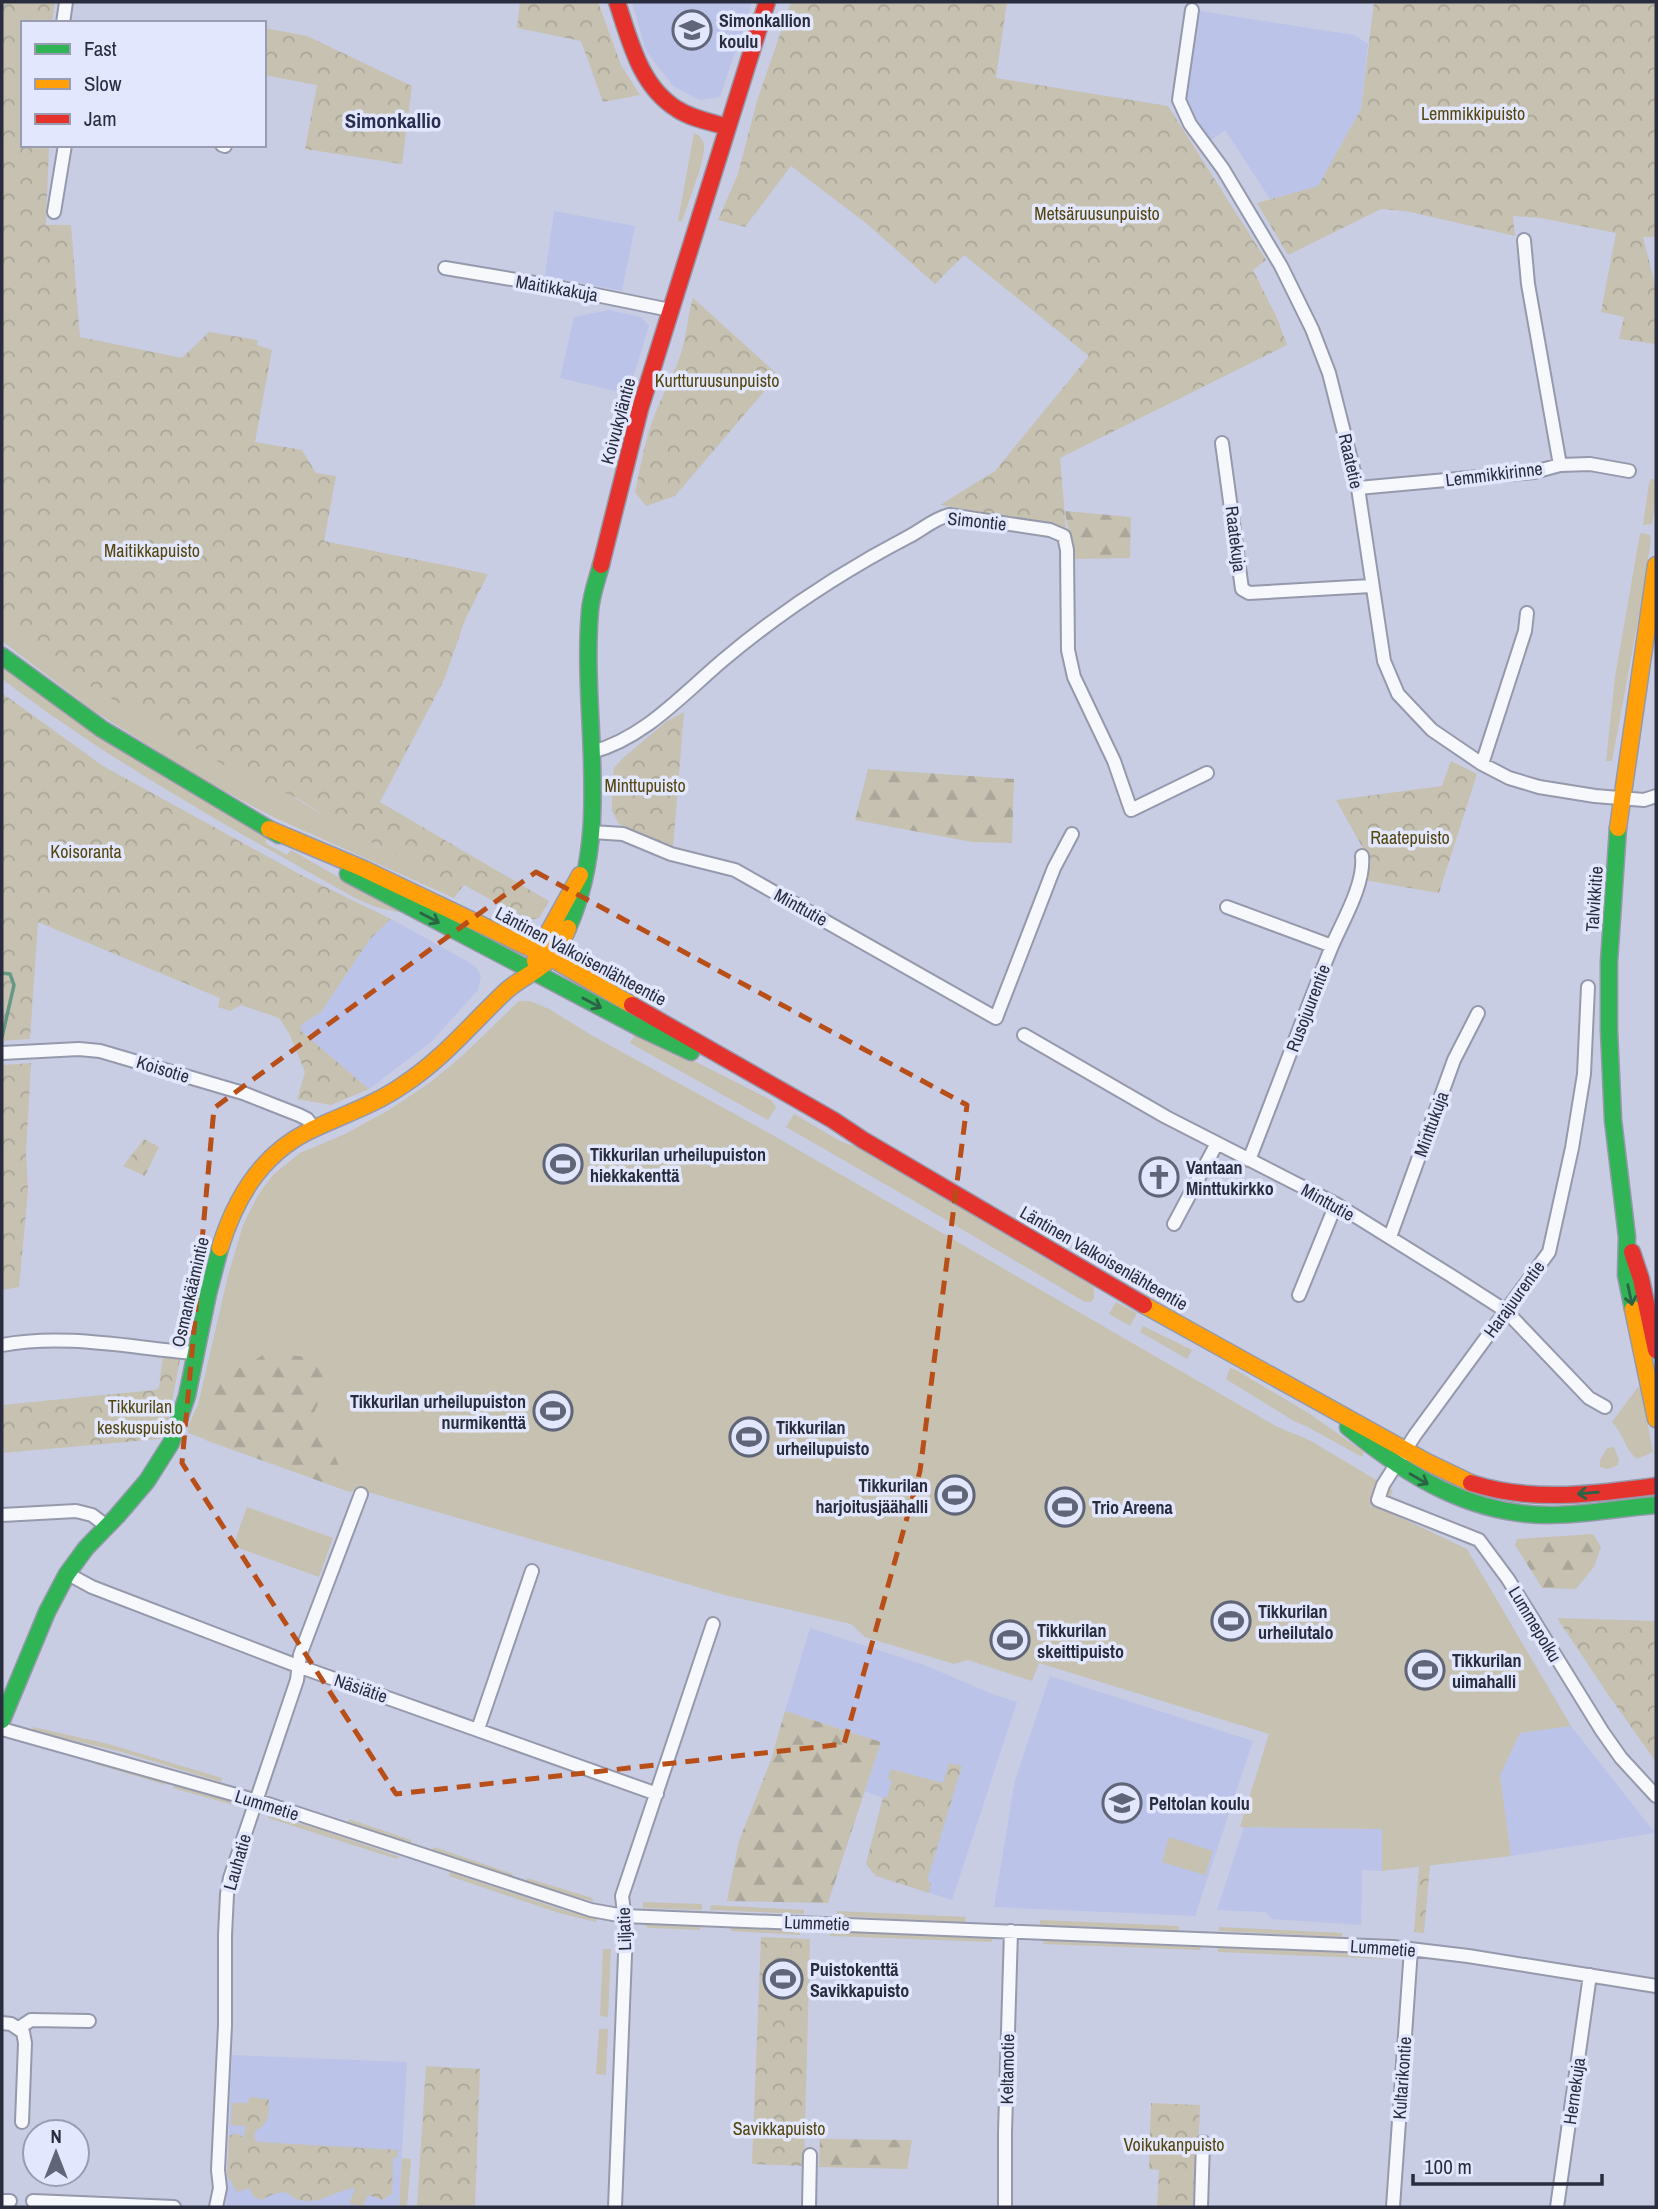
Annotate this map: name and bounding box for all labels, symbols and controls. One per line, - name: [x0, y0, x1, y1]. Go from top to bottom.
- place label: Simonkallion koulu: [719, 8, 811, 54]
- school or university icon: Simonkallion koulu: [671, 9, 713, 51]
- legend: [21, 21, 266, 147]
- text: Fast: [84, 34, 117, 63]
- text: Slow: [84, 69, 122, 98]
- park label: Lemmikkipuisto: [1421, 101, 1525, 126]
- text: Jam: [84, 104, 117, 133]
- district label: Simonkallio: [345, 106, 441, 135]
- park label: Metsäruusunpuisto: [1034, 201, 1160, 226]
- street label: Maitikkakuja: [514, 268, 600, 308]
- park label: Kurtturuusunpuisto: [655, 368, 779, 393]
- street label: Koivukyläntie: [594, 375, 642, 467]
- street label: Raatetie: [1333, 431, 1369, 491]
- street label: Lemmikkirinne: [1444, 456, 1544, 492]
- street label: Raatekuja: [1220, 504, 1252, 574]
- street label: Simontie: [946, 505, 1008, 537]
- park label: Maitikkapuisto: [104, 538, 200, 563]
- park label: Minttupuisto: [604, 773, 686, 798]
- park label: Raatepuisto: [1370, 825, 1450, 850]
- park label: Koisoranta: [50, 839, 122, 864]
- street label: Talvikkitie: [1579, 865, 1609, 933]
- street label: Minttutie: [770, 882, 832, 932]
- street label: Läntinen Valkoisenlähteentie: [491, 900, 671, 1012]
- one-way arrow: [419, 912, 440, 926]
- street label: Rusojuurentie: [1280, 961, 1336, 1055]
- one-way arrow: [582, 996, 602, 1010]
- street label: Koisotie: [133, 1049, 193, 1089]
- street label: Minttukuja: [1408, 1088, 1454, 1160]
- place label: Tikkurilan urheilupuiston hiekkakenttä: [590, 1142, 766, 1188]
- sports icon: Tikkurilan urheilupuiston hiekkakenttä: [542, 1143, 584, 1185]
- place label: Vantaan Minttukirkko: [1186, 1155, 1274, 1201]
- church icon: Vantaan Minttukirkko: [1138, 1156, 1180, 1198]
- street label: Minttutie: [1297, 1177, 1359, 1227]
- street label: Läntinen Valkoisenlähteentie: [1015, 1200, 1193, 1316]
- street label: Osmankäämintie: [165, 1234, 215, 1350]
- street label: Harajuurentie: [1478, 1255, 1550, 1343]
- one-way arrow: [1624, 1283, 1638, 1306]
- place label: Tikkurilan urheilupuiston nurmikenttä: [350, 1389, 527, 1435]
- sports icon: Tikkurilan urheilupuiston nurmikenttä: [532, 1390, 574, 1432]
- park label: Tikkurilan keskuspuisto: [97, 1394, 183, 1440]
- place label: Tikkurilan urheilupuisto: [776, 1415, 870, 1461]
- sports icon: Tikkurilan urheilupuisto: [728, 1416, 770, 1458]
- one-way arrow: [1409, 1472, 1429, 1486]
- place label: Tikkurilan harjoitusjäähalli: [816, 1473, 928, 1519]
- sports icon: Tikkurilan harjoitusjäähalli: [934, 1474, 976, 1516]
- sports icon: Trio Areena: [1044, 1486, 1086, 1528]
- one-way arrow: [1578, 1487, 1600, 1500]
- place label: Trio Areena: [1092, 1495, 1173, 1520]
- street label: Lummepolku: [1503, 1581, 1567, 1667]
- place label: Tikkurilan urheilutalo: [1258, 1599, 1333, 1645]
- sports icon: Tikkurilan urheilutalo: [1210, 1600, 1252, 1642]
- place label: Tikkurilan skeittipuisto: [1037, 1618, 1124, 1664]
- sports icon: Tikkurilan skeittipuisto: [989, 1619, 1031, 1661]
- place label: Tikkurilan uimahalli: [1452, 1648, 1521, 1694]
- sports icon: Tikkurilan uimahalli: [1404, 1649, 1446, 1691]
- street label: Näsiätie: [331, 1667, 391, 1709]
- school or university icon: Peltolan koulu: [1101, 1782, 1143, 1824]
- street label: Lummetie: [232, 1783, 302, 1827]
- place label: Peltolan koulu: [1149, 1791, 1250, 1816]
- street label: Lauhatie: [217, 1831, 257, 1893]
- street label: Liljatie: [611, 1907, 637, 1951]
- street label: Lummetie: [784, 1909, 850, 1937]
- street label: Lummetie: [1349, 1933, 1417, 1963]
- place label: Puistokenttä Savikkapuisto: [810, 1957, 909, 2003]
- sports icon: Puistokenttä Savikkapuisto: [762, 1958, 804, 2000]
- street label: Keltamotie: [994, 2034, 1020, 2104]
- street label: Kultarikontie: [1387, 2036, 1417, 2120]
- street label: Hernekuja: [1557, 2056, 1591, 2126]
- park label: Savikkapuisto: [733, 2116, 825, 2141]
- north arrow: [21, 2118, 91, 2188]
- text: N: [50, 2123, 62, 2149]
- park label: Voikukanpuisto: [1124, 2132, 1224, 2157]
- scale bar: [1413, 2142, 1602, 2186]
- text: 100 m: [1424, 2152, 1472, 2181]

